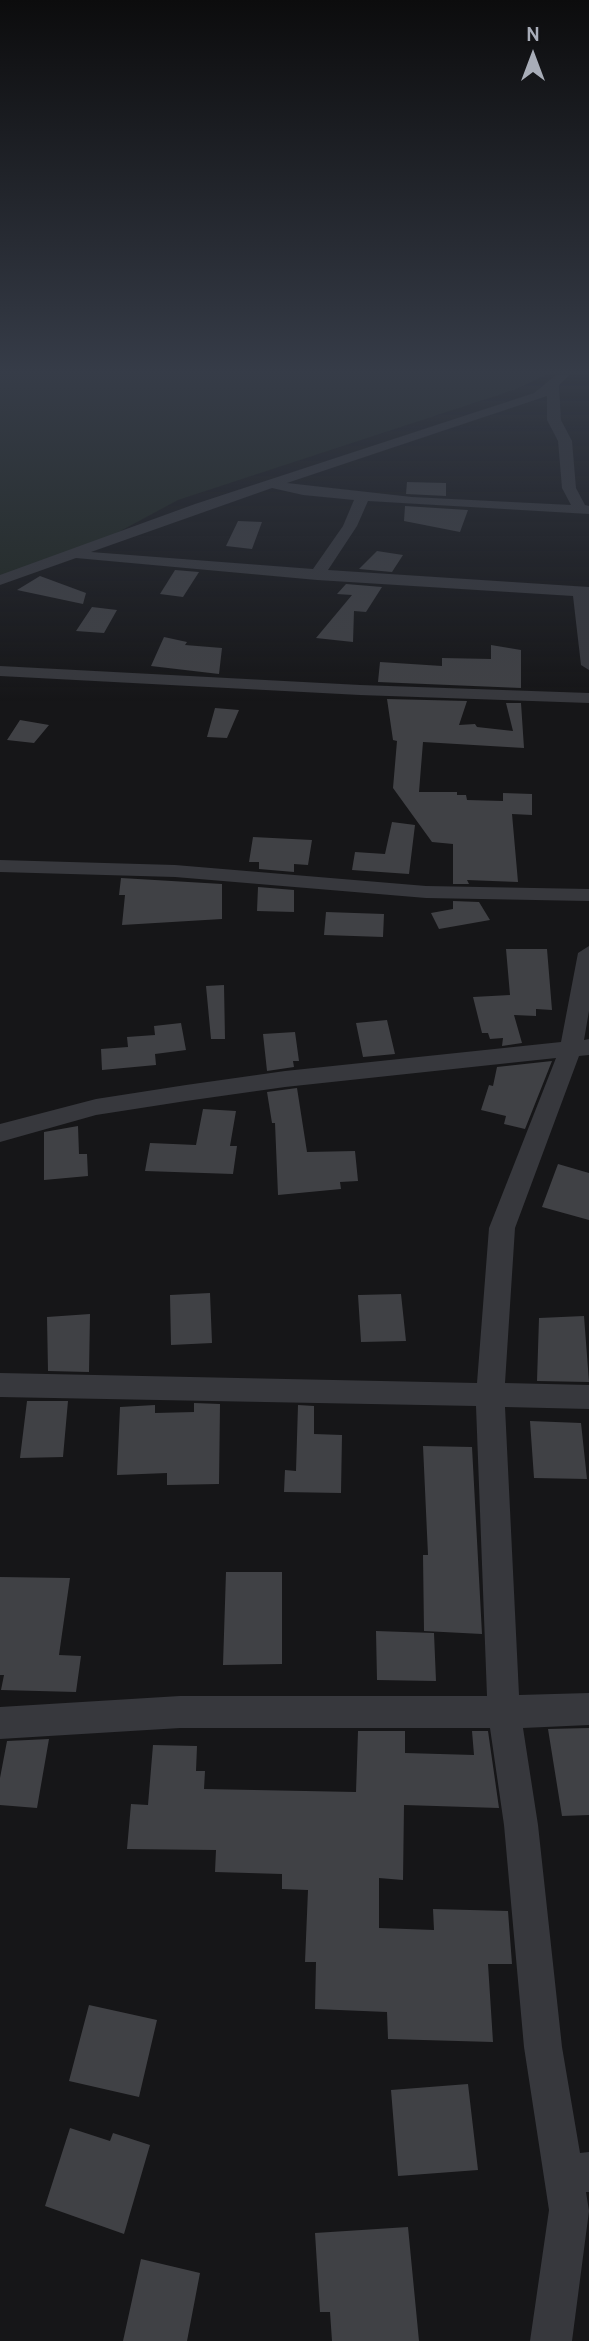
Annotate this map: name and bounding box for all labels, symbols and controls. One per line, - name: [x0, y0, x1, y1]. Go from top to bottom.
- north arrow: [498, 21, 568, 91]
- text: N: [526, 23, 540, 46]

